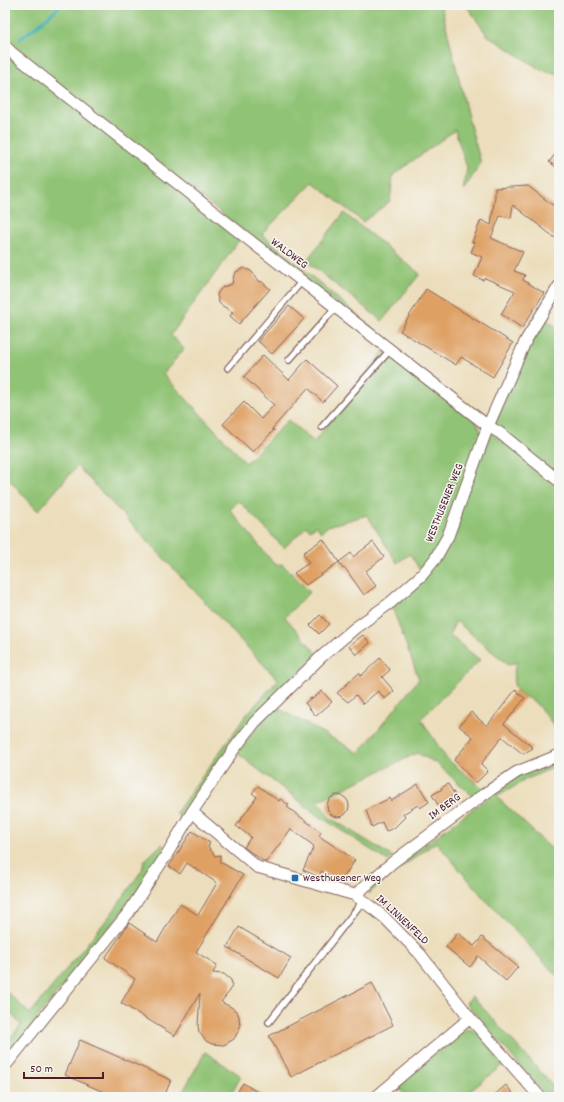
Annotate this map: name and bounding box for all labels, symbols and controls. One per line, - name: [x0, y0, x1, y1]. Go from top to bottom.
- street label: WALDWEG: [267, 234, 311, 274]
- street label: WESTHUSENER WEG: [421, 461, 469, 545]
- street label: IM BERG: [425, 789, 465, 825]
- place label: Westhusener Weg: [303, 870, 381, 887]
- marker: Westhusener Weg: [290, 873, 300, 883]
- street label: IM LINNENFELD: [372, 891, 432, 949]
- scale bar: [24, 1054, 103, 1080]
- text: 50 m: [30, 1061, 53, 1078]

